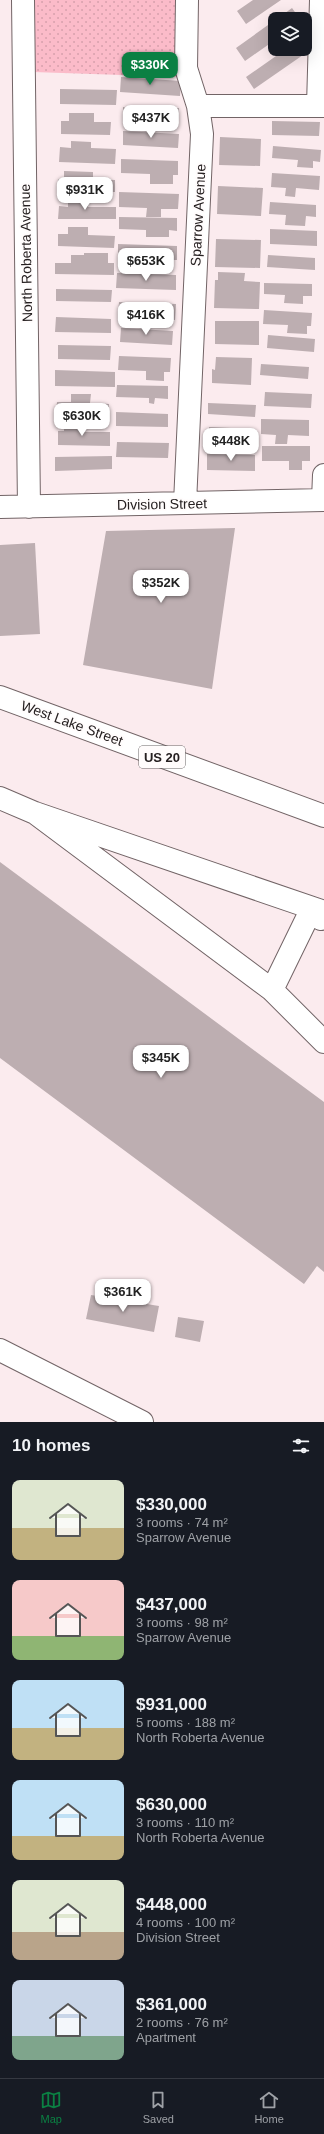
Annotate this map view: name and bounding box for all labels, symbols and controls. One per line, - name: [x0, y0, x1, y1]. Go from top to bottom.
- map controls: [268, 12, 312, 56]
- button: layers: [268, 12, 312, 56]
- pin: $330K: [122, 52, 178, 86]
- text: $330K: [131, 57, 169, 72]
- pin: $437K: [123, 105, 179, 139]
- text: $437K: [132, 110, 170, 125]
- street label: Sparrow Avenue: [187, 163, 209, 267]
- pin: $931K: [57, 177, 113, 211]
- text: $931K: [66, 182, 104, 197]
- street label: North Roberta Avenue: [17, 184, 35, 322]
- pin: $653K: [118, 248, 174, 282]
- text: $653K: [127, 253, 165, 268]
- pin: $416K: [118, 302, 174, 336]
- text: $416K: [127, 307, 165, 322]
- pin: $630K: [54, 403, 110, 437]
- text: $630K: [63, 408, 101, 423]
- pin: $448K: [203, 428, 259, 462]
- text: $448K: [212, 433, 250, 448]
- street label: Division Street: [117, 495, 207, 513]
- pin: $352K: [133, 570, 189, 604]
- text: $352K: [142, 575, 180, 590]
- street label: West Lake Street: [19, 697, 125, 749]
- road number: US 20: [139, 746, 185, 768]
- pin: $345K: [133, 1045, 189, 1079]
- text: $345K: [142, 1050, 180, 1065]
- pin: $361K: [95, 1279, 151, 1313]
- text: $361K: [104, 1284, 142, 1299]
- icon: filters: [290, 1435, 312, 1457]
- text: 10 homes: [12, 1436, 90, 1455]
- text: $330,000: [136, 1495, 207, 1514]
- icon: home: [44, 1496, 92, 1544]
- text: 3 rooms · 74 m²: [136, 1515, 228, 1530]
- text: Sparrow Avenue: [136, 1530, 231, 1545]
- text: $437,000: [136, 1595, 207, 1614]
- icon: home: [44, 1596, 92, 1644]
- text: 3 rooms · 98 m²: [136, 1615, 228, 1630]
- text: Sparrow Avenue: [136, 1630, 231, 1645]
- text: $931,000: [136, 1695, 207, 1714]
- icon: home: [44, 1696, 92, 1744]
- text: 5 rooms · 188 m²: [136, 1715, 235, 1730]
- text: North Roberta Avenue: [136, 1730, 264, 1745]
- text: $630,000: [136, 1795, 207, 1814]
- icon: home: [44, 1796, 92, 1844]
- text: 3 rooms · 110 m²: [136, 1815, 234, 1830]
- text: North Roberta Avenue: [136, 1830, 264, 1845]
- text: $448,000: [136, 1895, 207, 1914]
- icon: home: [44, 1896, 92, 1944]
- text: 4 rooms · 100 m²: [136, 1915, 235, 1930]
- text: Division Street: [136, 1930, 220, 1945]
- text: $361,000: [136, 1995, 207, 2014]
- icon: home: [44, 1996, 92, 2044]
- text: 2 rooms · 76 m²: [136, 2015, 228, 2030]
- text: Apartment: [136, 2030, 196, 2045]
- tab: Map: [40, 2089, 62, 2125]
- tab: Saved: [143, 2089, 174, 2125]
- tab: Home: [254, 2089, 284, 2125]

